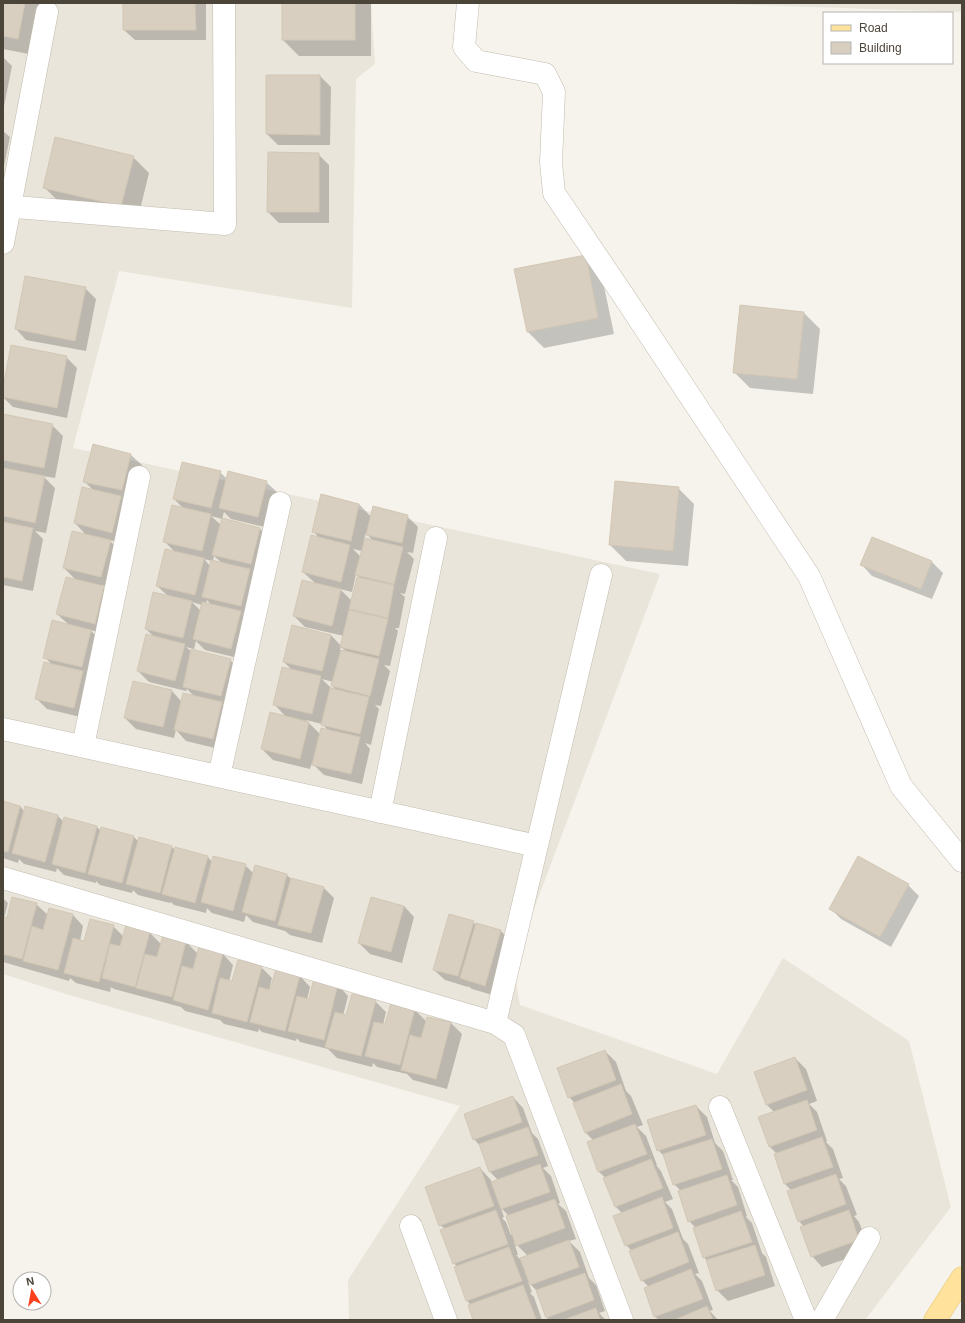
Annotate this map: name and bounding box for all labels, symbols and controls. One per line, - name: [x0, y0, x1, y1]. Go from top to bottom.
- legend: [823, 12, 953, 64]
- text: Road: [859, 21, 888, 35]
- text: Building: [859, 41, 902, 55]
- north arrow: [12, 1271, 52, 1311]
- text: N: [25, 1275, 35, 1288]

